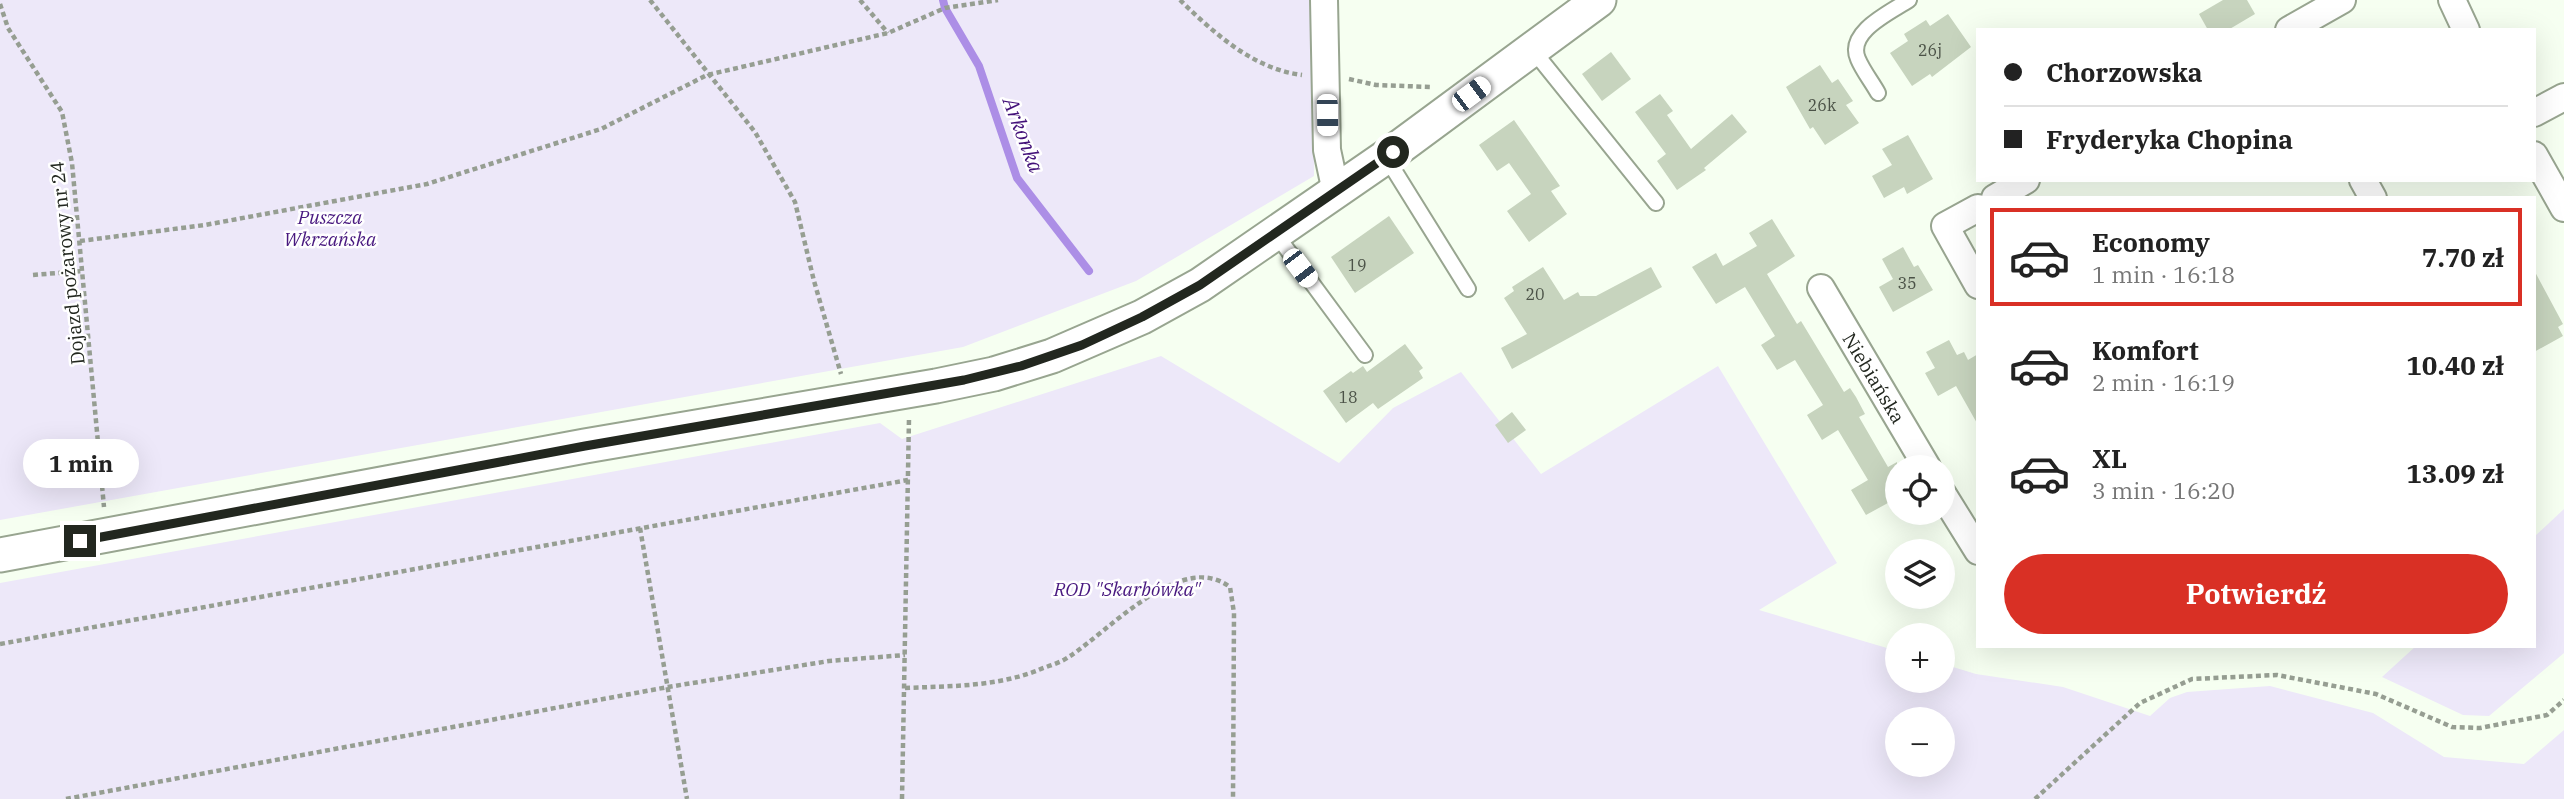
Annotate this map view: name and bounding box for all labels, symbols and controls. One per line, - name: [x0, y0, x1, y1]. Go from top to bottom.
- house number: 26j: [1918, 40, 1942, 60]
- text: Chorzowska: [2046, 55, 2203, 89]
- car: [1448, 73, 1495, 115]
- water label: Arkonka: [996, 91, 1051, 177]
- car: [1317, 94, 1338, 136]
- house number: 26k: [1808, 95, 1837, 115]
- text: Fryderyka Chopina: [2046, 122, 2293, 156]
- route start: [1377, 136, 1409, 168]
- street label: Dojazd pożarowy nr 24: [44, 160, 90, 366]
- park label: Puszcza Wkrzańska: [284, 205, 377, 251]
- text: Economy: [2092, 225, 2210, 259]
- icon: car: [2008, 226, 2071, 289]
- text: 7.70 zł: [2422, 240, 2504, 274]
- car: [1279, 245, 1322, 291]
- house number: 19: [1347, 255, 1367, 275]
- text: 1 min · 16:18: [2092, 259, 2235, 289]
- house number: 35: [1897, 273, 1917, 293]
- house number: 20: [1525, 284, 1545, 304]
- street label: Niebiańska: [1838, 328, 1910, 428]
- text: Komfort: [2092, 333, 2199, 367]
- icon: car: [2008, 334, 2071, 397]
- text: 10.40 zł: [2406, 348, 2504, 382]
- text: 2 min · 16:19: [2092, 367, 2235, 397]
- house number: 18: [1338, 387, 1358, 407]
- callout: 1 min: [22, 440, 138, 489]
- text: XL: [2092, 441, 2127, 475]
- icon: car: [2008, 442, 2071, 505]
- text: 1 min: [49, 448, 113, 478]
- map controls: [1885, 455, 1955, 777]
- button: locate: [1885, 455, 1955, 525]
- text: 13.09 zł: [2406, 456, 2504, 490]
- text: 3 min · 16:20: [2092, 475, 2235, 505]
- route end: [64, 525, 96, 557]
- button: layers: [1885, 539, 1955, 609]
- button: Potwierdź: [2004, 554, 2508, 634]
- park label: ROD "Skarbówka": [1053, 577, 1202, 601]
- button: +: [1885, 623, 1955, 693]
- button: −: [1885, 707, 1955, 777]

